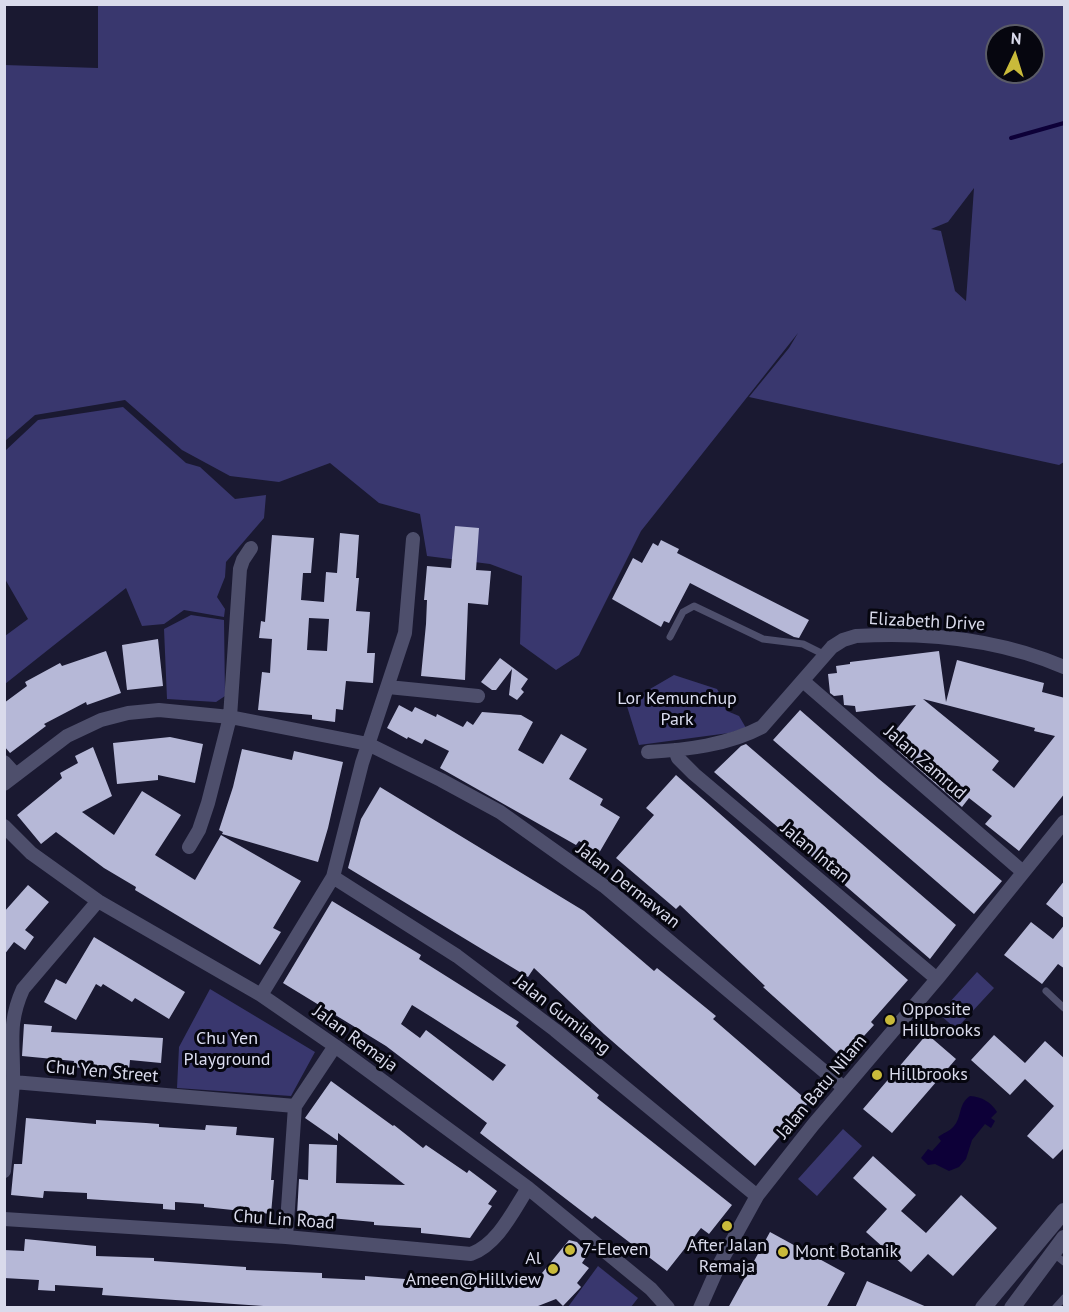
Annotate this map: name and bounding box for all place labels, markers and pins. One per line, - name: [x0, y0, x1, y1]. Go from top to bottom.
- place label: Opposite Hillbrooks: [902, 999, 981, 1042]
- marker: Opposite Hillbrooks: [883, 1013, 897, 1027]
- place label: Hillbrooks: [889, 1064, 968, 1086]
- marker: Hillbrooks: [870, 1068, 884, 1082]
- marker: After Jalan Remaja: [720, 1219, 734, 1233]
- place label: After Jalan Remaja: [687, 1235, 767, 1278]
- place label: 7-Eleven: [582, 1239, 648, 1261]
- place label: Mont Botanik: [795, 1241, 898, 1263]
- marker: 7-Eleven: [563, 1243, 577, 1257]
- marker: Mont Botanik: [776, 1245, 790, 1259]
- place label: Al Ameen@Hillview: [406, 1248, 541, 1290]
- marker: Al Ameen@Hillview: [546, 1262, 560, 1276]

